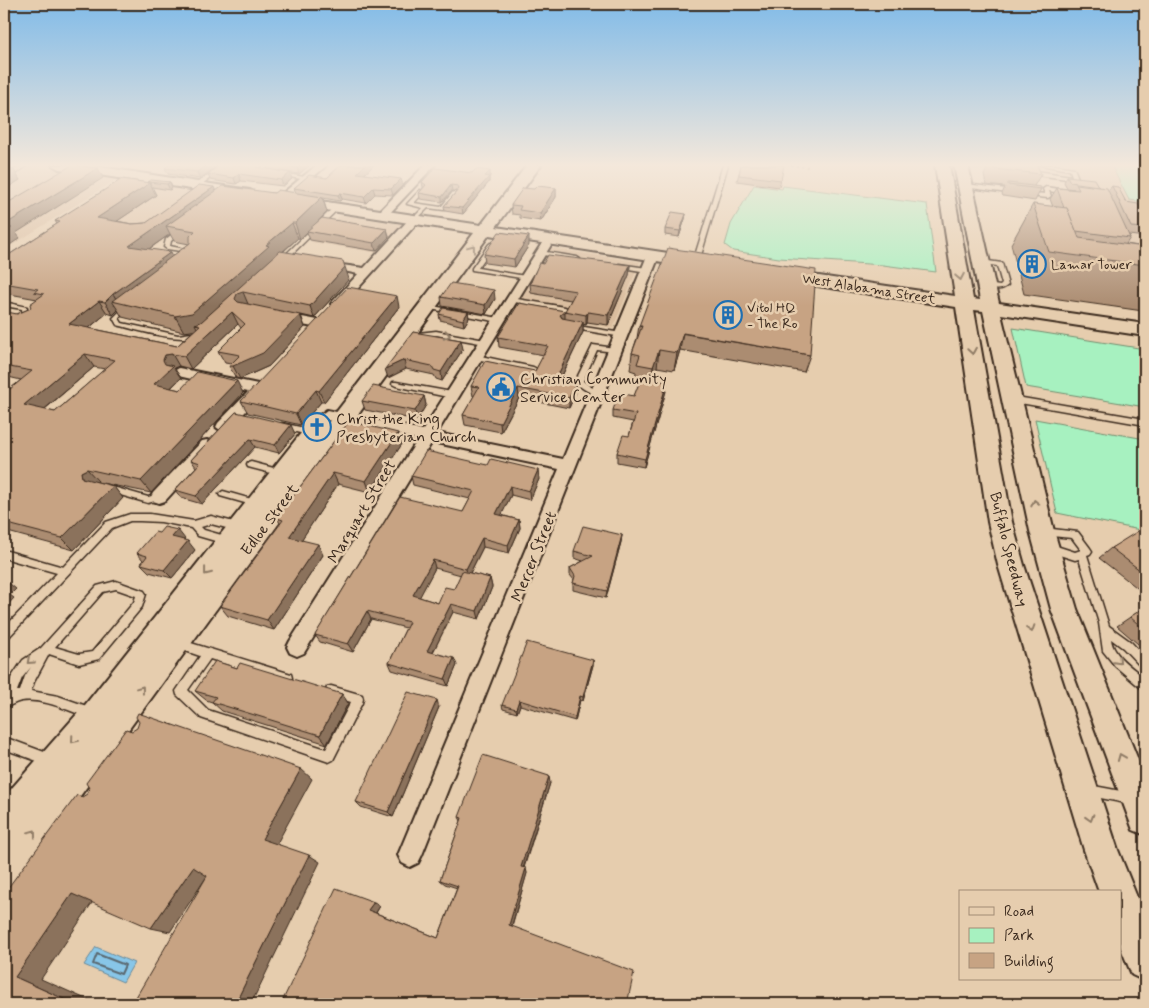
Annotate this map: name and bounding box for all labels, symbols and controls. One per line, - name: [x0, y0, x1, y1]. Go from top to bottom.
- one-way arrow: [466, 245, 474, 254]
- building icon: Lamar Tower: [1017, 249, 1047, 279]
- place label: Lamar Tower: [1051, 256, 1132, 274]
- street label: West Alabama Street: [801, 270, 938, 309]
- one-way arrow: [954, 273, 965, 281]
- place label: Vitol HQ - The Ro: [747, 299, 798, 333]
- building icon: Vitol HQ - The Ro: [713, 300, 743, 330]
- one-way arrow: [442, 329, 451, 339]
- one-way arrow: [966, 347, 977, 355]
- place label: Christian Community Service Center: [520, 369, 667, 408]
- public building icon: Christian Community Service Center: [486, 372, 516, 402]
- place label: Christ the King Presbyterian Church: [336, 409, 477, 448]
- church icon: Christ the King Presbyterian Church: [302, 412, 332, 442]
- street label: Marquart Street: [323, 456, 402, 567]
- street label: Edloe Street: [236, 479, 304, 560]
- street label: Buffalo Speedway: [984, 490, 1033, 609]
- one-way arrow: [1030, 499, 1041, 508]
- street label: Mercer Street: [507, 508, 562, 605]
- one-way arrow: [204, 566, 213, 575]
- one-way arrow: [1026, 625, 1036, 633]
- one-way arrow: [27, 655, 36, 664]
- one-way arrow: [1112, 655, 1121, 664]
- one-way arrow: [135, 685, 144, 695]
- one-way arrow: [71, 735, 80, 744]
- one-way arrow: [1116, 753, 1126, 761]
- one-way arrow: [1085, 813, 1095, 821]
- one-way arrow: [27, 829, 36, 839]
- legend: [959, 890, 1122, 980]
- text: Road: [1004, 902, 1034, 922]
- text: Park: [1004, 926, 1034, 946]
- text: Building: [1004, 952, 1054, 973]

